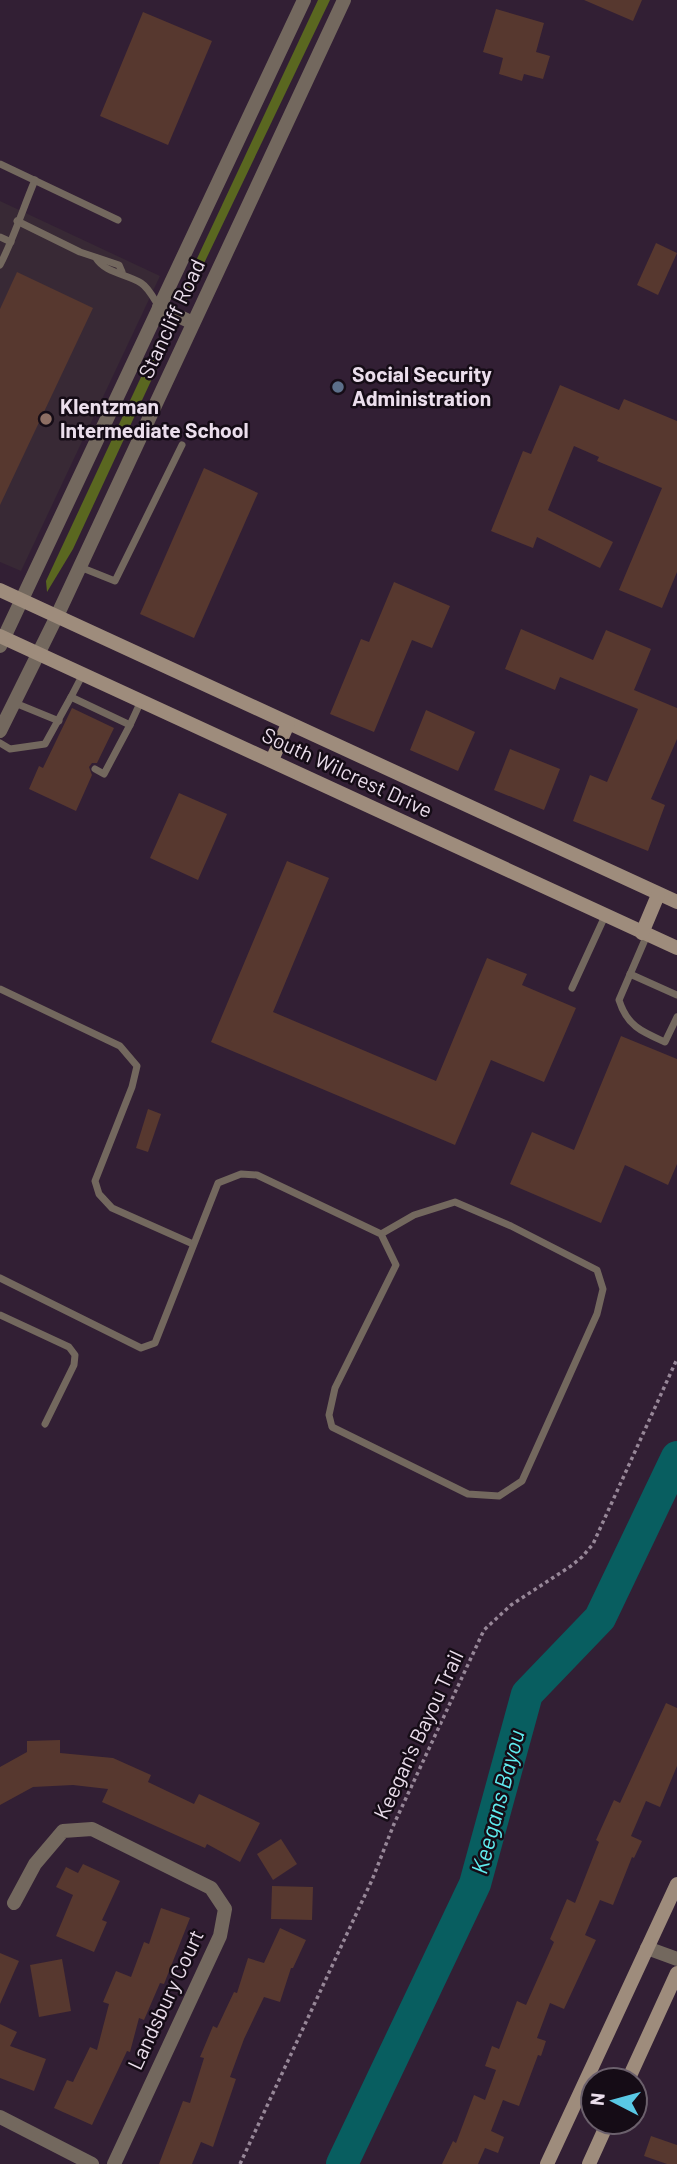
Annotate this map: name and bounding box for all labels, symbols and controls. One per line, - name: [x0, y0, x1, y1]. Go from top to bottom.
- street label: Stancliff Road: [132, 255, 209, 382]
- place label: Social Security Administration: [352, 361, 492, 410]
- marker: Social Security Administration: [330, 379, 346, 395]
- place label: Klentzman Intermediate School: [60, 393, 249, 442]
- marker: Klentzman Intermediate School: [38, 411, 54, 427]
- street label: South Wilcrest Drive: [259, 721, 437, 822]
- street label: Keegan's Bayou Trail: [368, 1646, 468, 1823]
- water label: Keegans Bayou: [464, 1727, 530, 1877]
- street label: Landsbury Court: [121, 1926, 208, 2073]
- north arrow: [579, 2066, 649, 2136]
- text: N: [584, 2092, 609, 2107]

